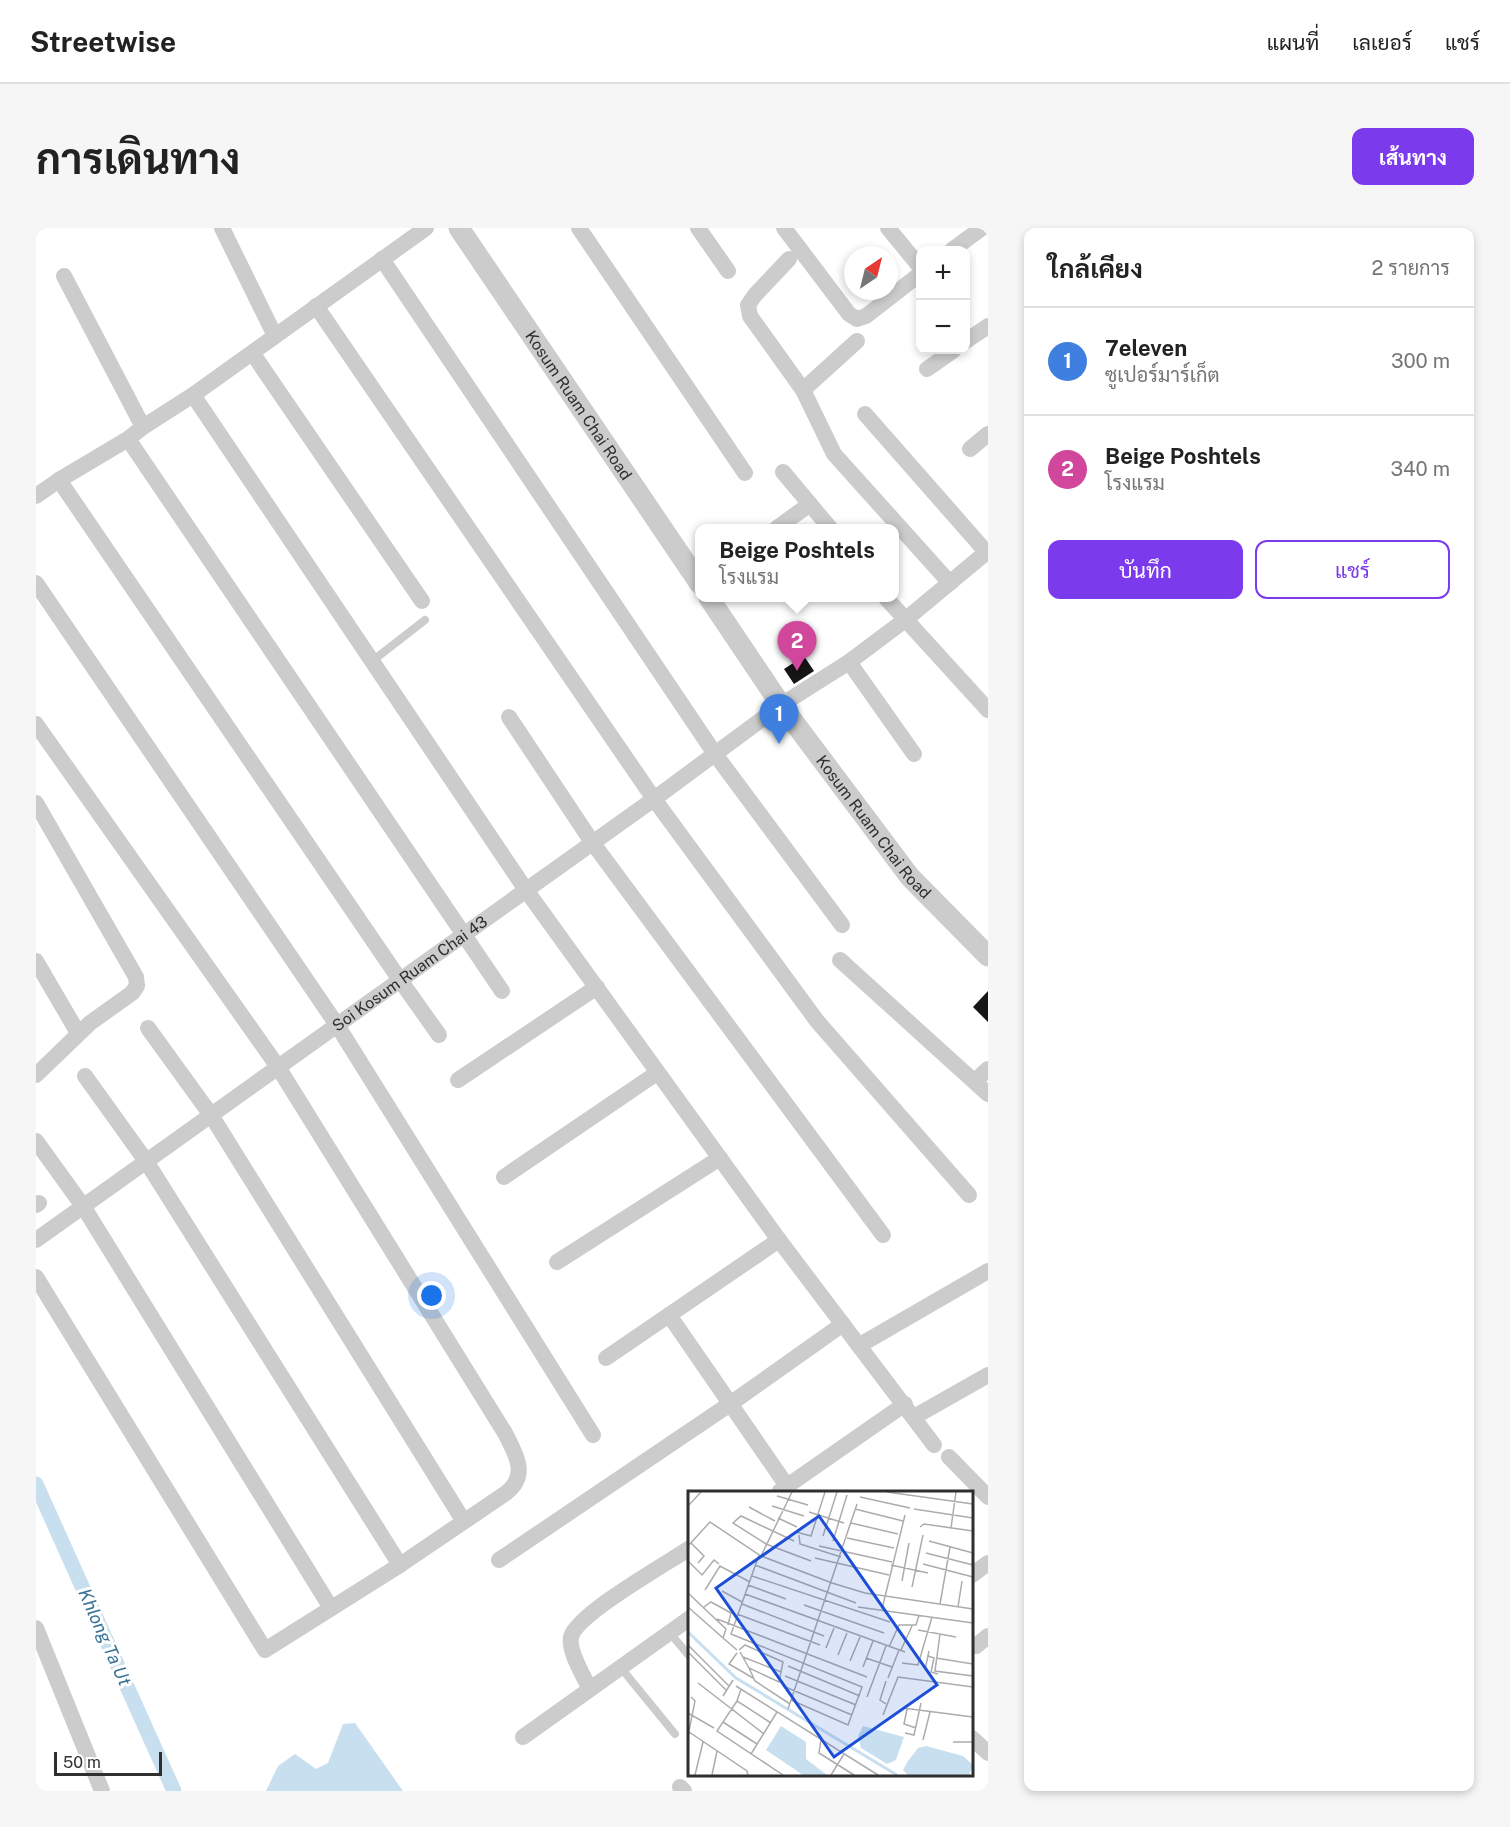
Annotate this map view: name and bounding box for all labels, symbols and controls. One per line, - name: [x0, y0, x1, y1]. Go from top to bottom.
- text: Streetwise: [30, 25, 176, 58]
- text: แผนที่: [1267, 30, 1319, 55]
- text: เลเยอร์: [1352, 30, 1412, 55]
- text: แชร์: [1445, 30, 1480, 55]
- button: เส้นทาง: [1352, 128, 1474, 185]
- text: การเดินทาง: [36, 134, 240, 183]
- north arrow: [844, 246, 898, 300]
- map controls: [916, 246, 970, 354]
- button: +: [916, 246, 970, 300]
- text: ใกล้เคียง: [1048, 253, 1143, 284]
- text: 2 รายการ: [1372, 256, 1450, 280]
- button: −: [916, 300, 970, 354]
- street label: Kosum Ruam Chai Road: [522, 327, 636, 483]
- text: 7eleven: [1105, 335, 1187, 361]
- text: 1: [1063, 349, 1072, 373]
- text: 300 m: [1391, 349, 1450, 373]
- text: ซูเปอร์มาร์เก็ต: [1105, 363, 1220, 387]
- text: Beige Poshtels: [1105, 443, 1261, 469]
- text: 2: [1061, 457, 1074, 481]
- text: 340 m: [1390, 457, 1450, 481]
- text: โรงแรม: [1105, 471, 1165, 495]
- popup: [695, 524, 899, 602]
- text: Beige Poshtels: [719, 537, 875, 563]
- button: บันทึก: [1048, 540, 1243, 599]
- button: แชร์: [1255, 540, 1450, 599]
- text: โรงแรม: [719, 565, 779, 589]
- pin: 2: [778, 622, 816, 671]
- pin: 1: [760, 694, 798, 744]
- street label: Kosum Ruam Chai Road: [812, 751, 935, 902]
- street label: Soi Kosum Ruam Chai 43: [328, 912, 491, 1035]
- your location: [417, 1281, 446, 1310]
- inset map: [688, 1491, 973, 1776]
- water label: Khlong Ta Ut: [74, 1585, 136, 1689]
- scale bar: [54, 1749, 162, 1776]
- text: 50 m: [63, 1753, 101, 1772]

